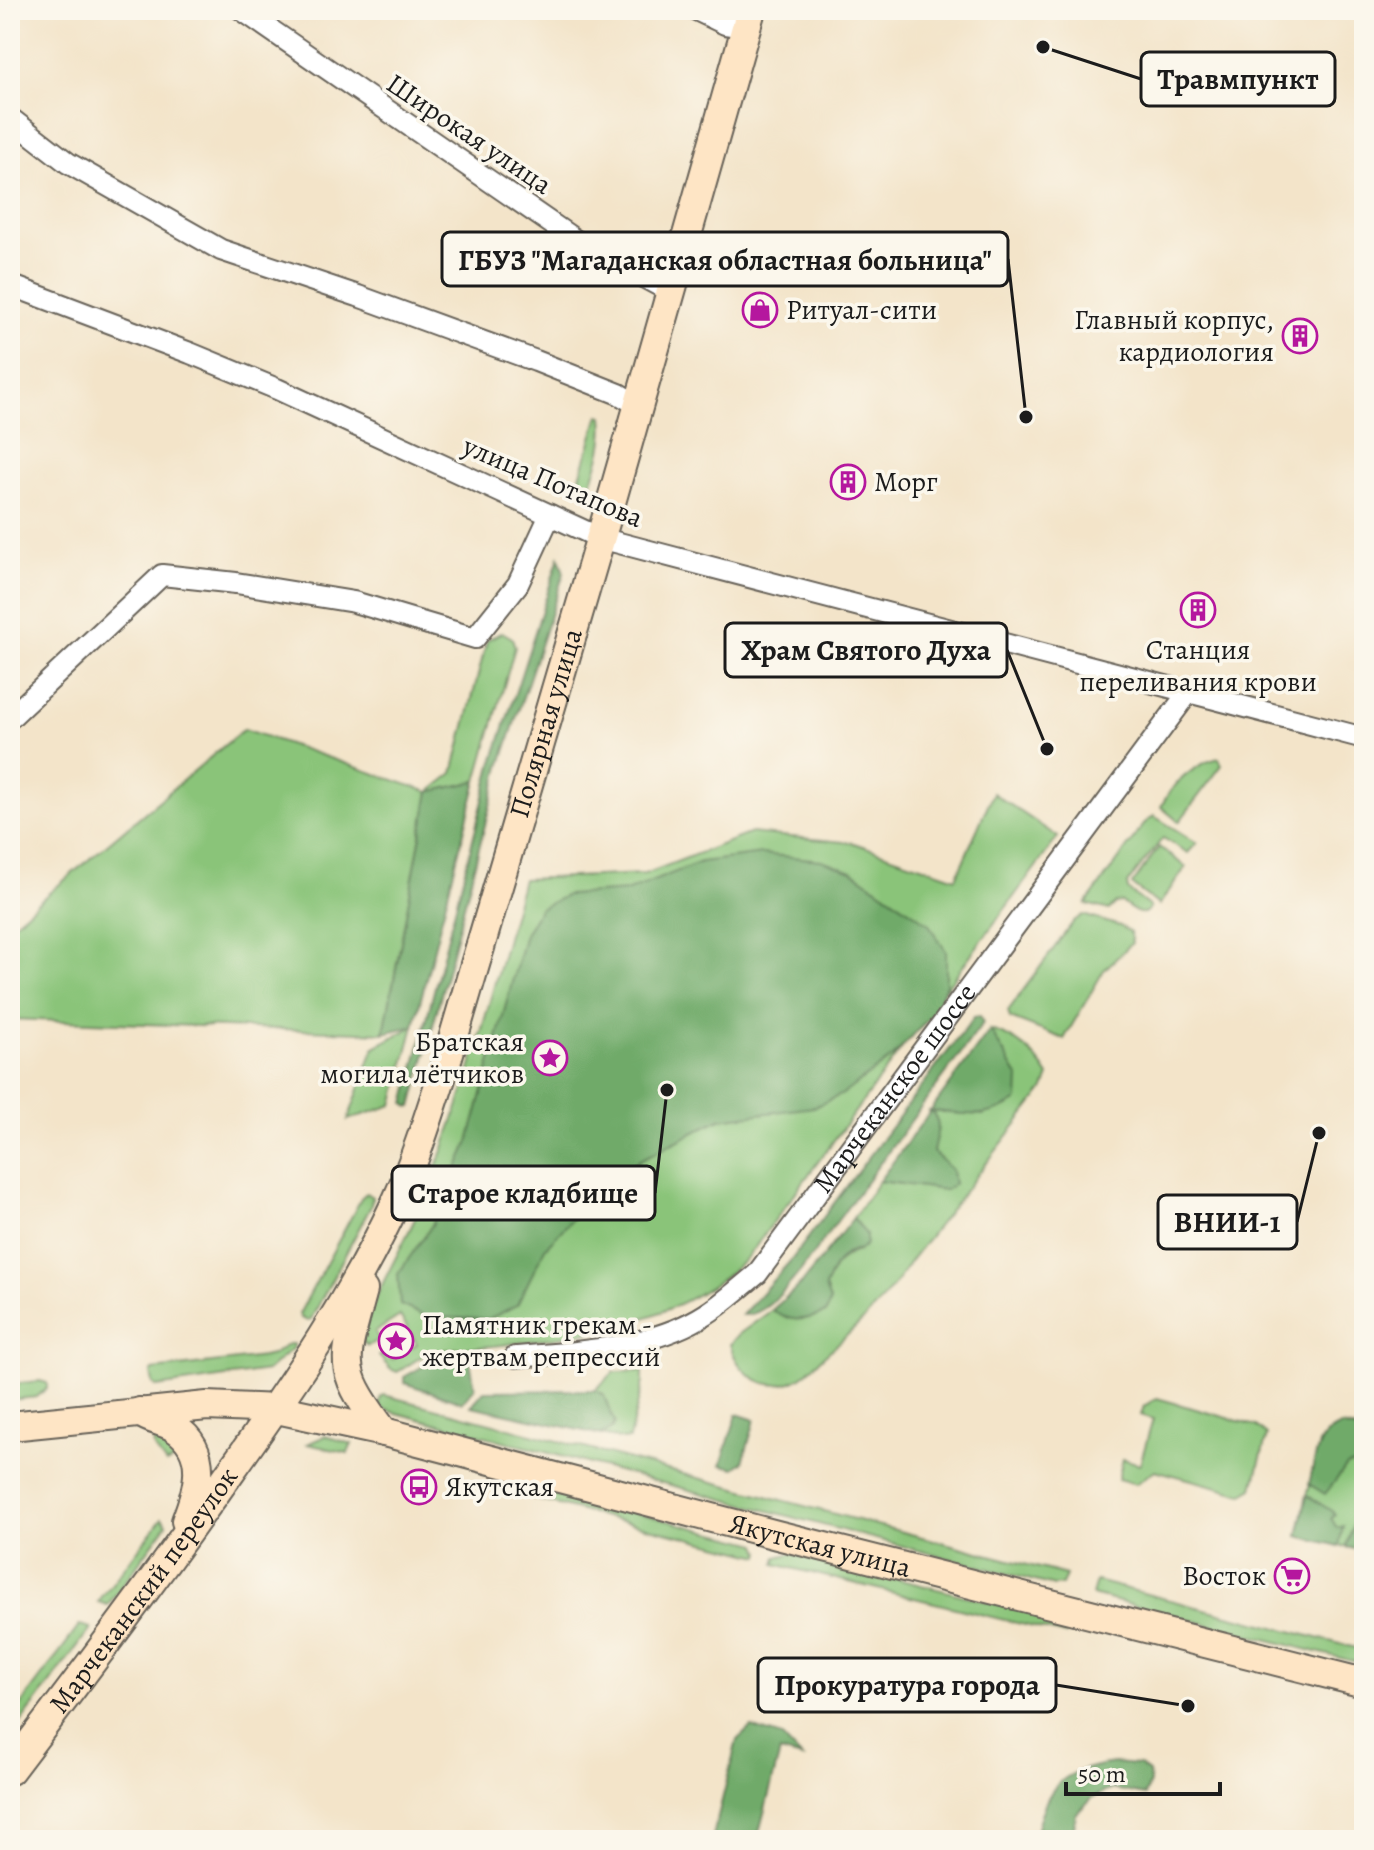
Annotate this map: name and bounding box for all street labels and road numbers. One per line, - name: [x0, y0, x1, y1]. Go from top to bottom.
- street label: Широкая улица: [379, 64, 559, 204]
- street label: улица Потапова: [456, 427, 649, 537]
- street label: Полярная улица: [500, 624, 592, 822]
- street label: Марчеканское шоссе: [804, 976, 985, 1201]
- street label: Марчеканский переулок: [41, 1459, 247, 1721]
- street label: Якутская улица: [725, 1504, 915, 1587]

